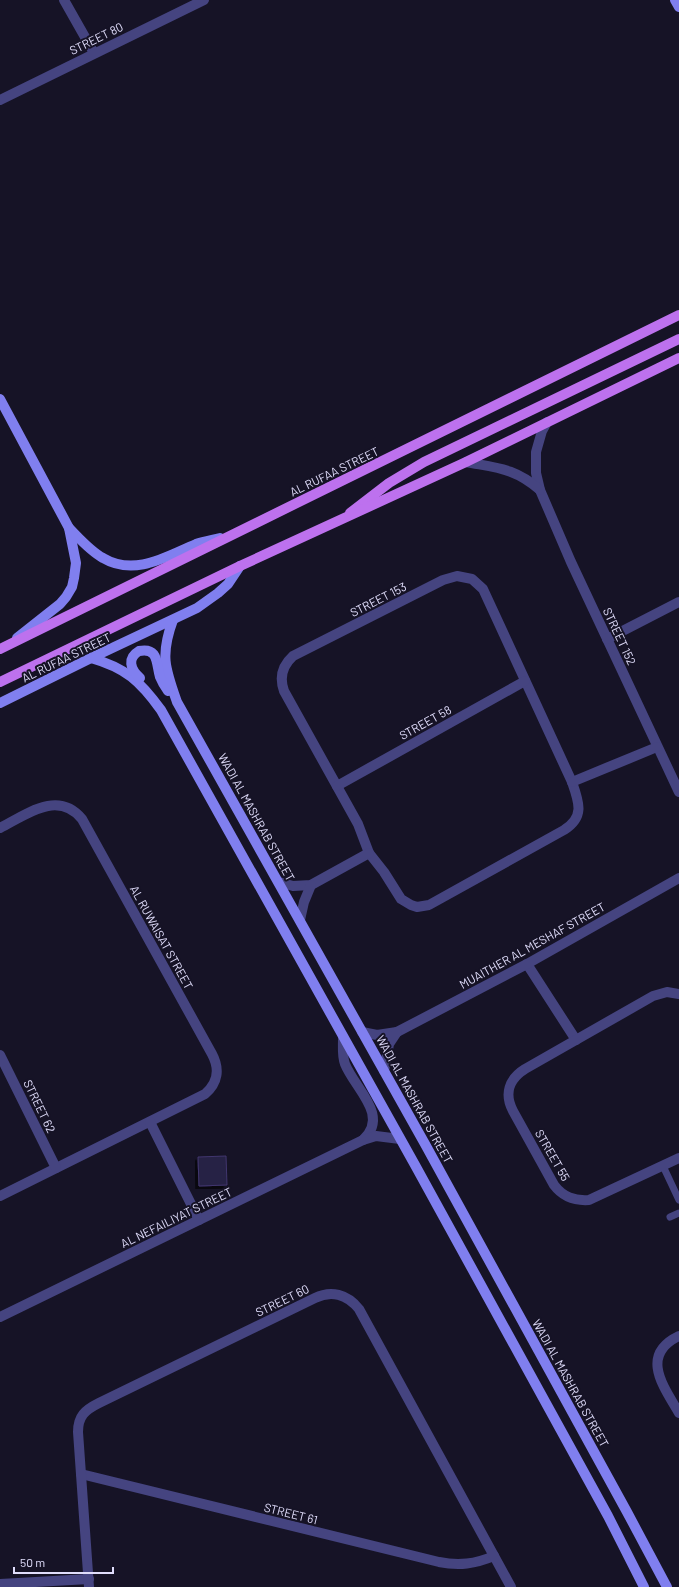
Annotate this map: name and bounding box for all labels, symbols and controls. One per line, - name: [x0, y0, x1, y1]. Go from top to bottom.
- street label: STREET 80: [67, 19, 125, 57]
- street label: AL RUFAA STREET: [287, 443, 381, 499]
- street label: STREET 153: [348, 579, 408, 619]
- street label: STREET 152: [601, 605, 639, 667]
- street label: AL RUFAA STREET: [19, 629, 113, 685]
- street label: STREET 58: [397, 702, 453, 742]
- street label: WADI AL MASHRAB STREET: [216, 751, 298, 883]
- street label: AL RUWAISAT STREET: [128, 883, 196, 991]
- street label: MUAITHER AL MESHAF STREET: [457, 899, 607, 991]
- street label: WADI AL MASHRAB STREET: [374, 1033, 456, 1165]
- street label: STREET 62: [21, 1077, 59, 1135]
- street label: STREET 55: [533, 1127, 573, 1183]
- street label: AL NEFAILIYAT STREET: [118, 1184, 234, 1250]
- street label: STREET 60: [253, 1281, 311, 1319]
- street label: WADI AL MASHRAB STREET: [530, 1317, 612, 1449]
- street label: STREET 61: [263, 1500, 319, 1526]
- scale bar: [14, 1549, 113, 1575]
- text: 50 m: [20, 1555, 45, 1569]

